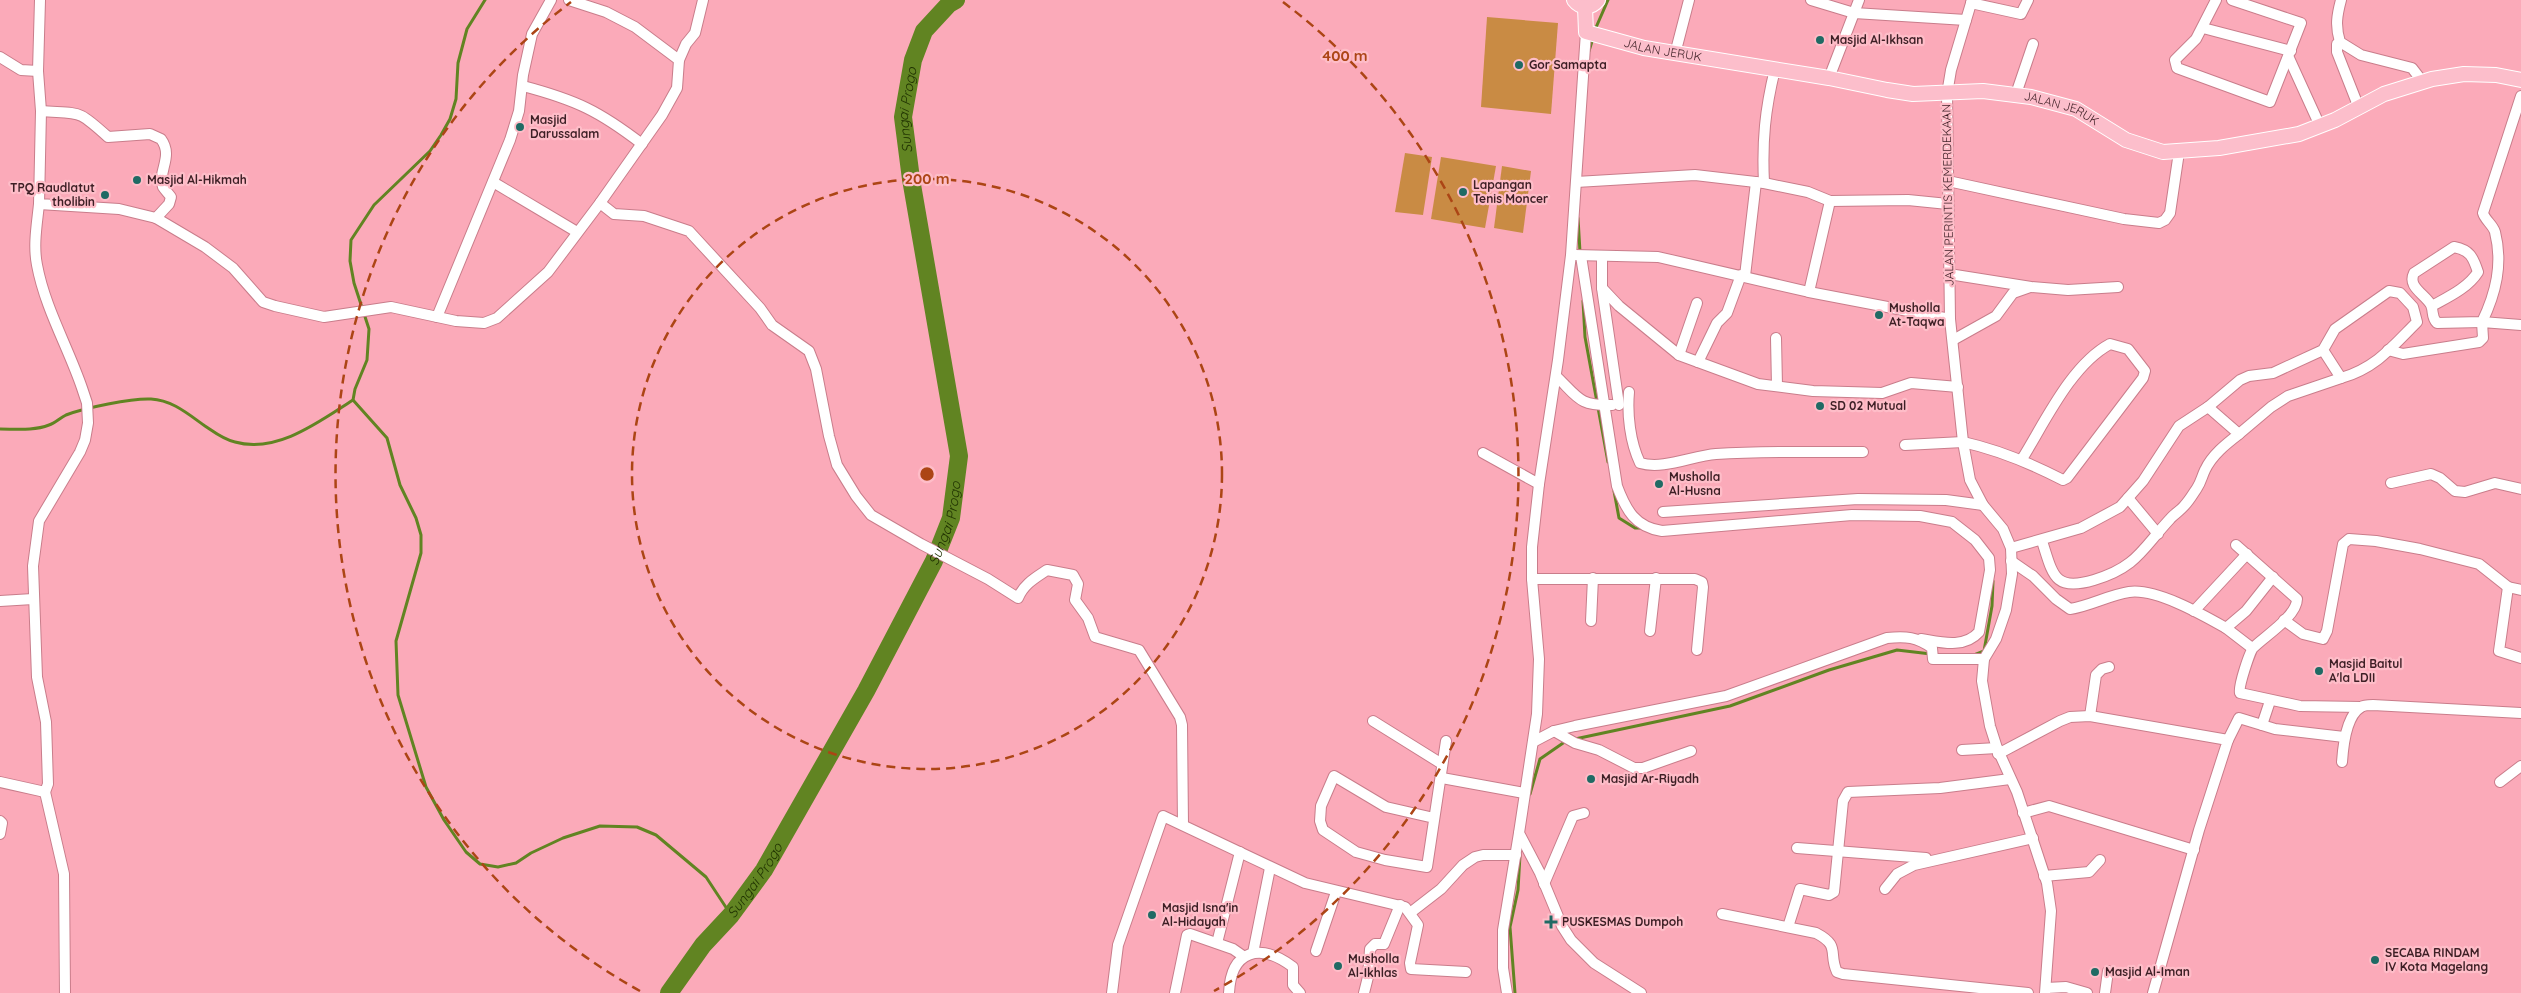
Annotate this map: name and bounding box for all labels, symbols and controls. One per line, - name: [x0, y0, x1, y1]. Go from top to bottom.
- place label: Masjid Al-Ikhsan: [1830, 32, 1924, 47]
- marker: Masjid Al-Ikhsan: [1814, 34, 1826, 46]
- street label: JALAN JERUK: [1622, 35, 1703, 64]
- text: 400 m: [1322, 46, 1368, 65]
- place label: Gor Samapta: [1529, 57, 1607, 72]
- marker: Gor Samapta: [1513, 59, 1525, 71]
- water label: Sungai Progo: [894, 65, 921, 154]
- street label: JALAN JERUK: [2023, 88, 2102, 128]
- street label: JALAN PERINTIS KEMERDEKAAN: [1938, 104, 1957, 286]
- place label: Masjid Darussalam: [530, 112, 599, 141]
- marker: Masjid Darussalam: [514, 121, 526, 133]
- text: 200 m: [905, 169, 950, 188]
- place label: Masjid Al-Hikmah: [147, 172, 247, 187]
- marker: Masjid Al-Hikmah: [131, 174, 143, 186]
- place label: Lapangan Tenis Moncer: [1473, 177, 1548, 206]
- place label: TPQ Raudlatut tholibin: [10, 180, 95, 209]
- marker: Lapangan Tenis Moncer: [1457, 186, 1469, 198]
- marker: TPQ Raudlatut tholibin: [99, 189, 111, 201]
- place label: Musholla At-Taqwa: [1889, 300, 1944, 329]
- marker: Musholla At-Taqwa: [1873, 309, 1885, 321]
- place label: SD 02 Mutual: [1830, 398, 1906, 413]
- marker: SD 02 Mutual: [1814, 400, 1826, 412]
- centre of rings: [918, 465, 936, 483]
- place label: Musholla Al-Husna: [1669, 469, 1721, 498]
- marker: Musholla Al-Husna: [1653, 478, 1665, 490]
- water label: Sungai Progo: [924, 480, 965, 568]
- place label: Masjid Baitul A'la LDII: [2329, 656, 2403, 685]
- marker: Masjid Baitul A'la LDII: [2313, 665, 2325, 677]
- place label: Masjid Ar-Riyadh: [1601, 771, 1699, 786]
- marker: Masjid Ar-Riyadh: [1585, 773, 1597, 785]
- water label: Sungai Progo: [723, 839, 787, 921]
- place label: Masjid Isna'in Al-Hidayah: [1162, 900, 1238, 929]
- marker: Masjid Isna'in Al-Hidayah: [1146, 909, 1158, 921]
- place label: PUSKESMAS Dumpoh: [1562, 914, 1683, 929]
- marker: PUSKESMAS Dumpoh: [1544, 915, 1558, 929]
- place label: SECABA RINDAM IV Kota Magelang: [2385, 945, 2488, 974]
- place label: Musholla Al-Ikhlas: [1348, 951, 1399, 980]
- marker: SECABA RINDAM IV Kota Magelang: [2369, 954, 2381, 966]
- marker: Musholla Al-Ikhlas: [1332, 960, 1344, 972]
- place label: Masjid Al-Iman: [2105, 964, 2190, 979]
- marker: Masjid Al-Iman: [2089, 966, 2101, 978]

